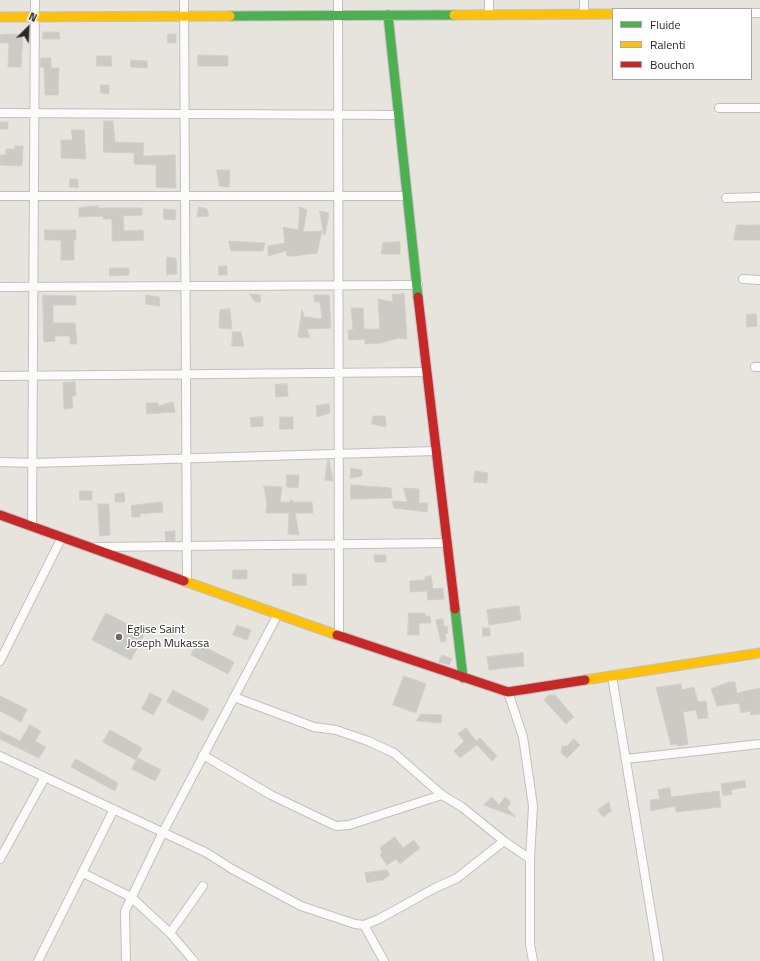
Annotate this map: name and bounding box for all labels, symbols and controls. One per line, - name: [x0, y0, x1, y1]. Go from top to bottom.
- north arrow: [8, 8, 48, 48]
- text: N: [26, 8, 40, 26]
- legend: [612, 8, 752, 80]
- text: Fluide: [650, 15, 681, 34]
- text: Ralenti: [650, 35, 685, 54]
- text: Bouchon: [650, 55, 695, 74]
- place label: Eglise Saint Joseph Mukassa: [127, 623, 209, 651]
- marker: Eglise Saint Joseph Mukassa: [114, 632, 124, 642]

